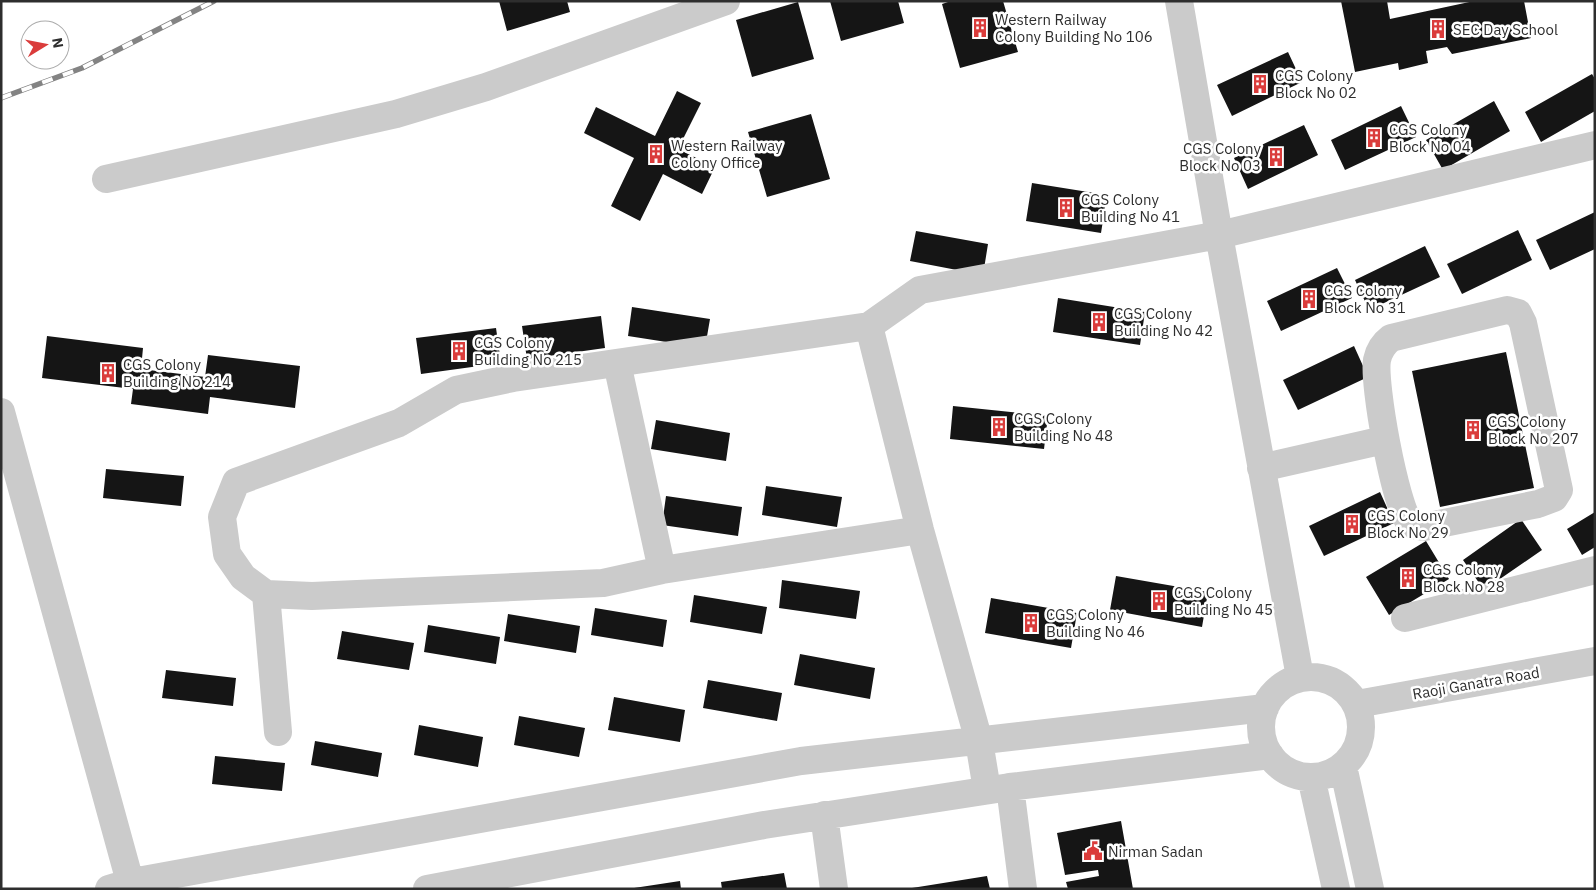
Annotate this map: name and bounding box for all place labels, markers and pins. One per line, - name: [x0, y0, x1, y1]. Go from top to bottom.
- place label: Western Railway Colony Building No 106: [995, 10, 1153, 46]
- building icon: Western Railway Colony Building No 106: [969, 17, 991, 39]
- building icon: SEC Day School: [1427, 18, 1449, 40]
- place label: SEC Day School: [1453, 20, 1558, 39]
- place label: CGS Colony Block No 02: [1275, 66, 1357, 102]
- building icon: CGS Colony Block No 02: [1249, 73, 1271, 95]
- place label: CGS Colony Block No 04: [1389, 120, 1471, 156]
- building icon: CGS Colony Block No 04: [1363, 127, 1385, 149]
- place label: Western Railway Colony Office: [671, 136, 783, 172]
- place label: CGS Colony Block No 03: [1179, 139, 1262, 175]
- building icon: Western Railway Colony Office: [645, 143, 667, 165]
- building icon: CGS Colony Block No 03: [1265, 146, 1287, 168]
- place label: CGS Colony Building No 41: [1081, 190, 1180, 226]
- building icon: CGS Colony Building No 41: [1055, 197, 1077, 219]
- place label: CGS Colony Block No 31: [1324, 281, 1406, 317]
- building icon: CGS Colony Block No 31: [1298, 288, 1320, 310]
- place label: CGS Colony Building No 42: [1114, 304, 1213, 340]
- building icon: CGS Colony Building No 42: [1088, 311, 1110, 333]
- place label: CGS Colony Building No 215: [474, 333, 582, 369]
- building icon: CGS Colony Building No 215: [448, 340, 470, 362]
- place label: CGS Colony Building No 214: [123, 355, 231, 391]
- building icon: CGS Colony Building No 214: [97, 362, 119, 384]
- place label: CGS Colony Building No 48: [1014, 409, 1113, 445]
- place label: CGS Colony Block No 207: [1488, 412, 1579, 448]
- building icon: CGS Colony Building No 48: [988, 416, 1010, 438]
- building icon: CGS Colony Block No 207: [1462, 419, 1484, 441]
- place label: CGS Colony Block No 29: [1367, 506, 1449, 542]
- building icon: CGS Colony Block No 29: [1341, 513, 1363, 535]
- place label: CGS Colony Block No 28: [1423, 560, 1505, 596]
- building icon: CGS Colony Block No 28: [1397, 567, 1419, 589]
- place label: CGS Colony Building No 45: [1174, 583, 1273, 619]
- building icon: CGS Colony Building No 45: [1148, 590, 1170, 612]
- place label: CGS Colony Building No 46: [1046, 605, 1145, 641]
- building icon: CGS Colony Building No 46: [1020, 612, 1042, 634]
- public building icon: Nirman Sadan: [1082, 840, 1104, 862]
- place label: Nirman Sadan: [1108, 842, 1203, 861]

